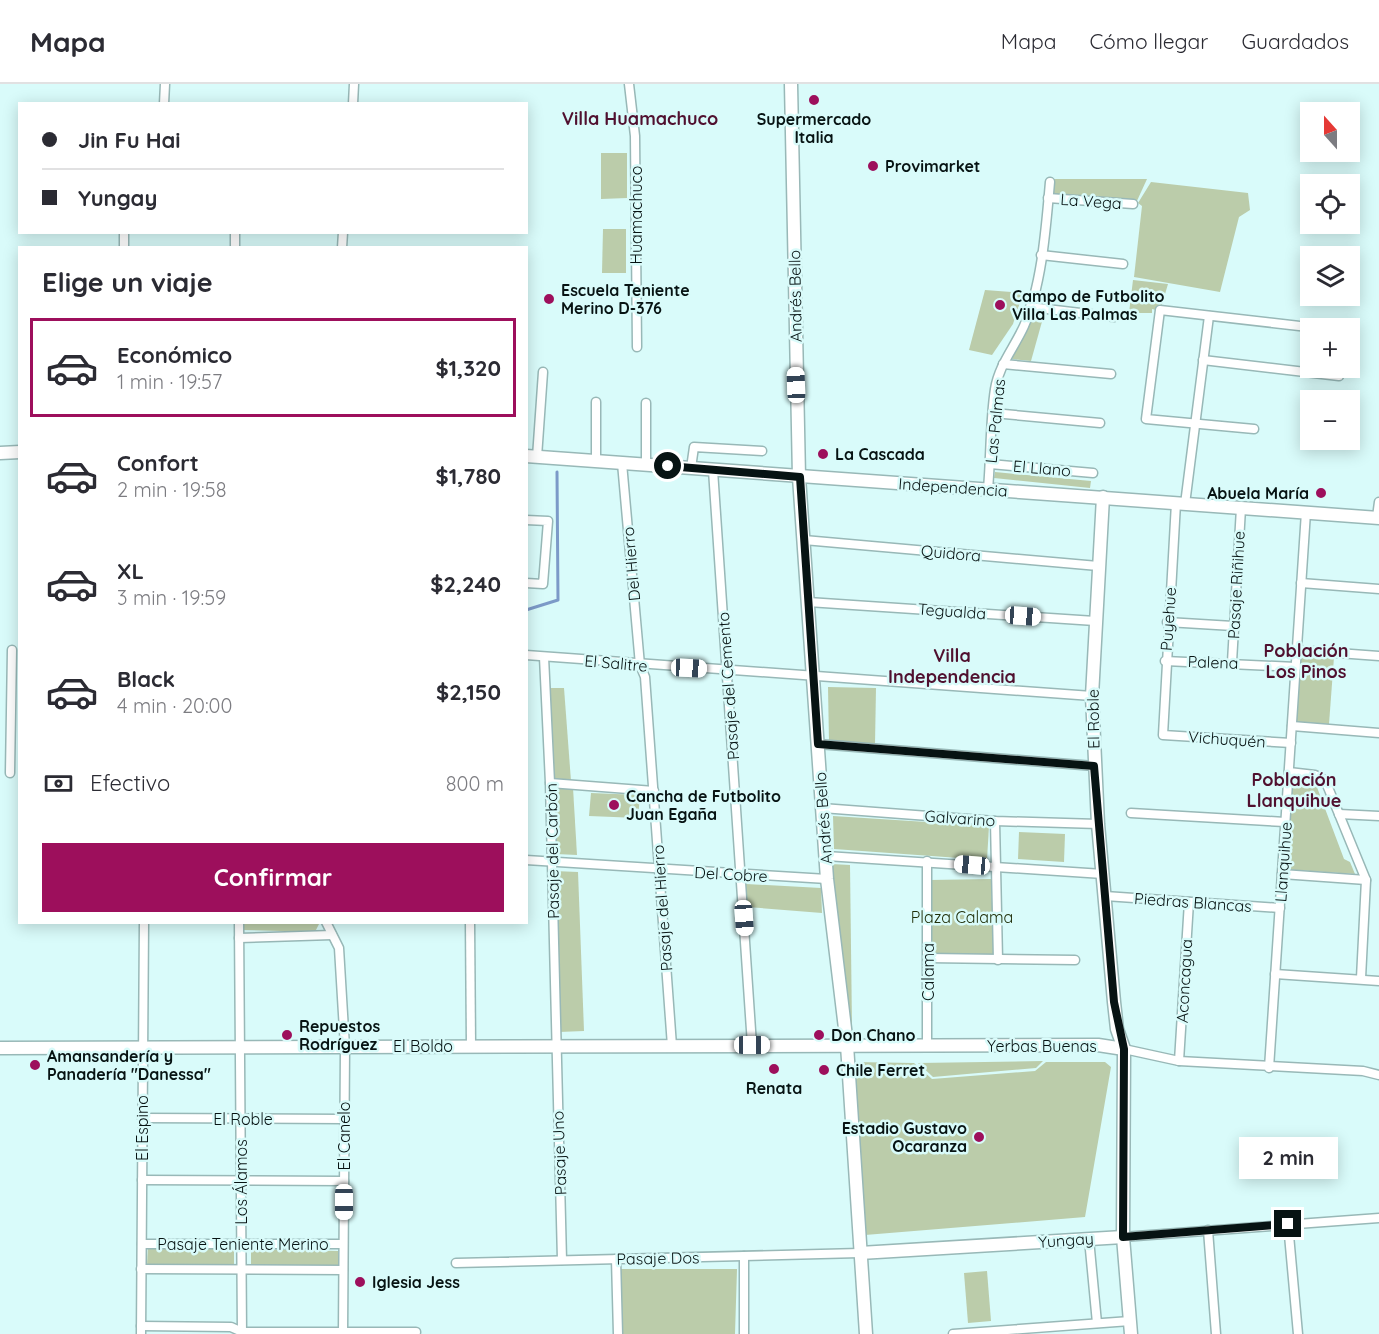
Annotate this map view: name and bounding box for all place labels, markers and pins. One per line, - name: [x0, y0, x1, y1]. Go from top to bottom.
- marker: Supermercado Italia: [807, 93, 821, 107]
- place label: Supermercado Italia: [757, 109, 871, 147]
- place label: Provimarket: [885, 156, 980, 176]
- marker: Provimarket: [866, 159, 880, 173]
- place label: Escuela Teniente Merino D-376: [561, 280, 690, 318]
- place label: Campo de Futbolito Villa Las Palmas: [1012, 286, 1165, 324]
- marker: Escuela Teniente Merino D-376: [542, 292, 556, 306]
- marker: Campo de Futbolito Villa Las Palmas: [993, 298, 1007, 312]
- place label: La Cascada: [835, 444, 925, 464]
- marker: La Cascada: [816, 447, 830, 461]
- place label: Abuela María: [1207, 483, 1309, 503]
- marker: Abuela María: [1314, 486, 1328, 500]
- place label: Cancha de Futbolito Juan Egaña: [626, 786, 781, 824]
- marker: Cancha de Futbolito Juan Egaña: [607, 798, 621, 812]
- place label: Repuestos Rodríguez: [299, 1016, 380, 1054]
- place label: Don Chano: [831, 1025, 916, 1045]
- marker: Repuestos Rodríguez: [280, 1028, 294, 1042]
- marker: Don Chano: [812, 1028, 826, 1042]
- place label: Amansandería y Panadería "Danessa": [47, 1046, 211, 1084]
- marker: Amansandería y Panadería "Danessa": [28, 1058, 42, 1072]
- place label: Chile Ferret: [836, 1060, 925, 1080]
- marker: Renata: [767, 1062, 781, 1076]
- marker: Chile Ferret: [817, 1063, 831, 1077]
- place label: Renata: [746, 1078, 802, 1098]
- place label: Estadio Gustavo Ocaranza: [842, 1118, 967, 1156]
- marker: Estadio Gustavo Ocaranza: [972, 1130, 986, 1144]
- place label: Iglesia Jess: [372, 1272, 460, 1292]
- marker: Iglesia Jess: [353, 1275, 367, 1289]

